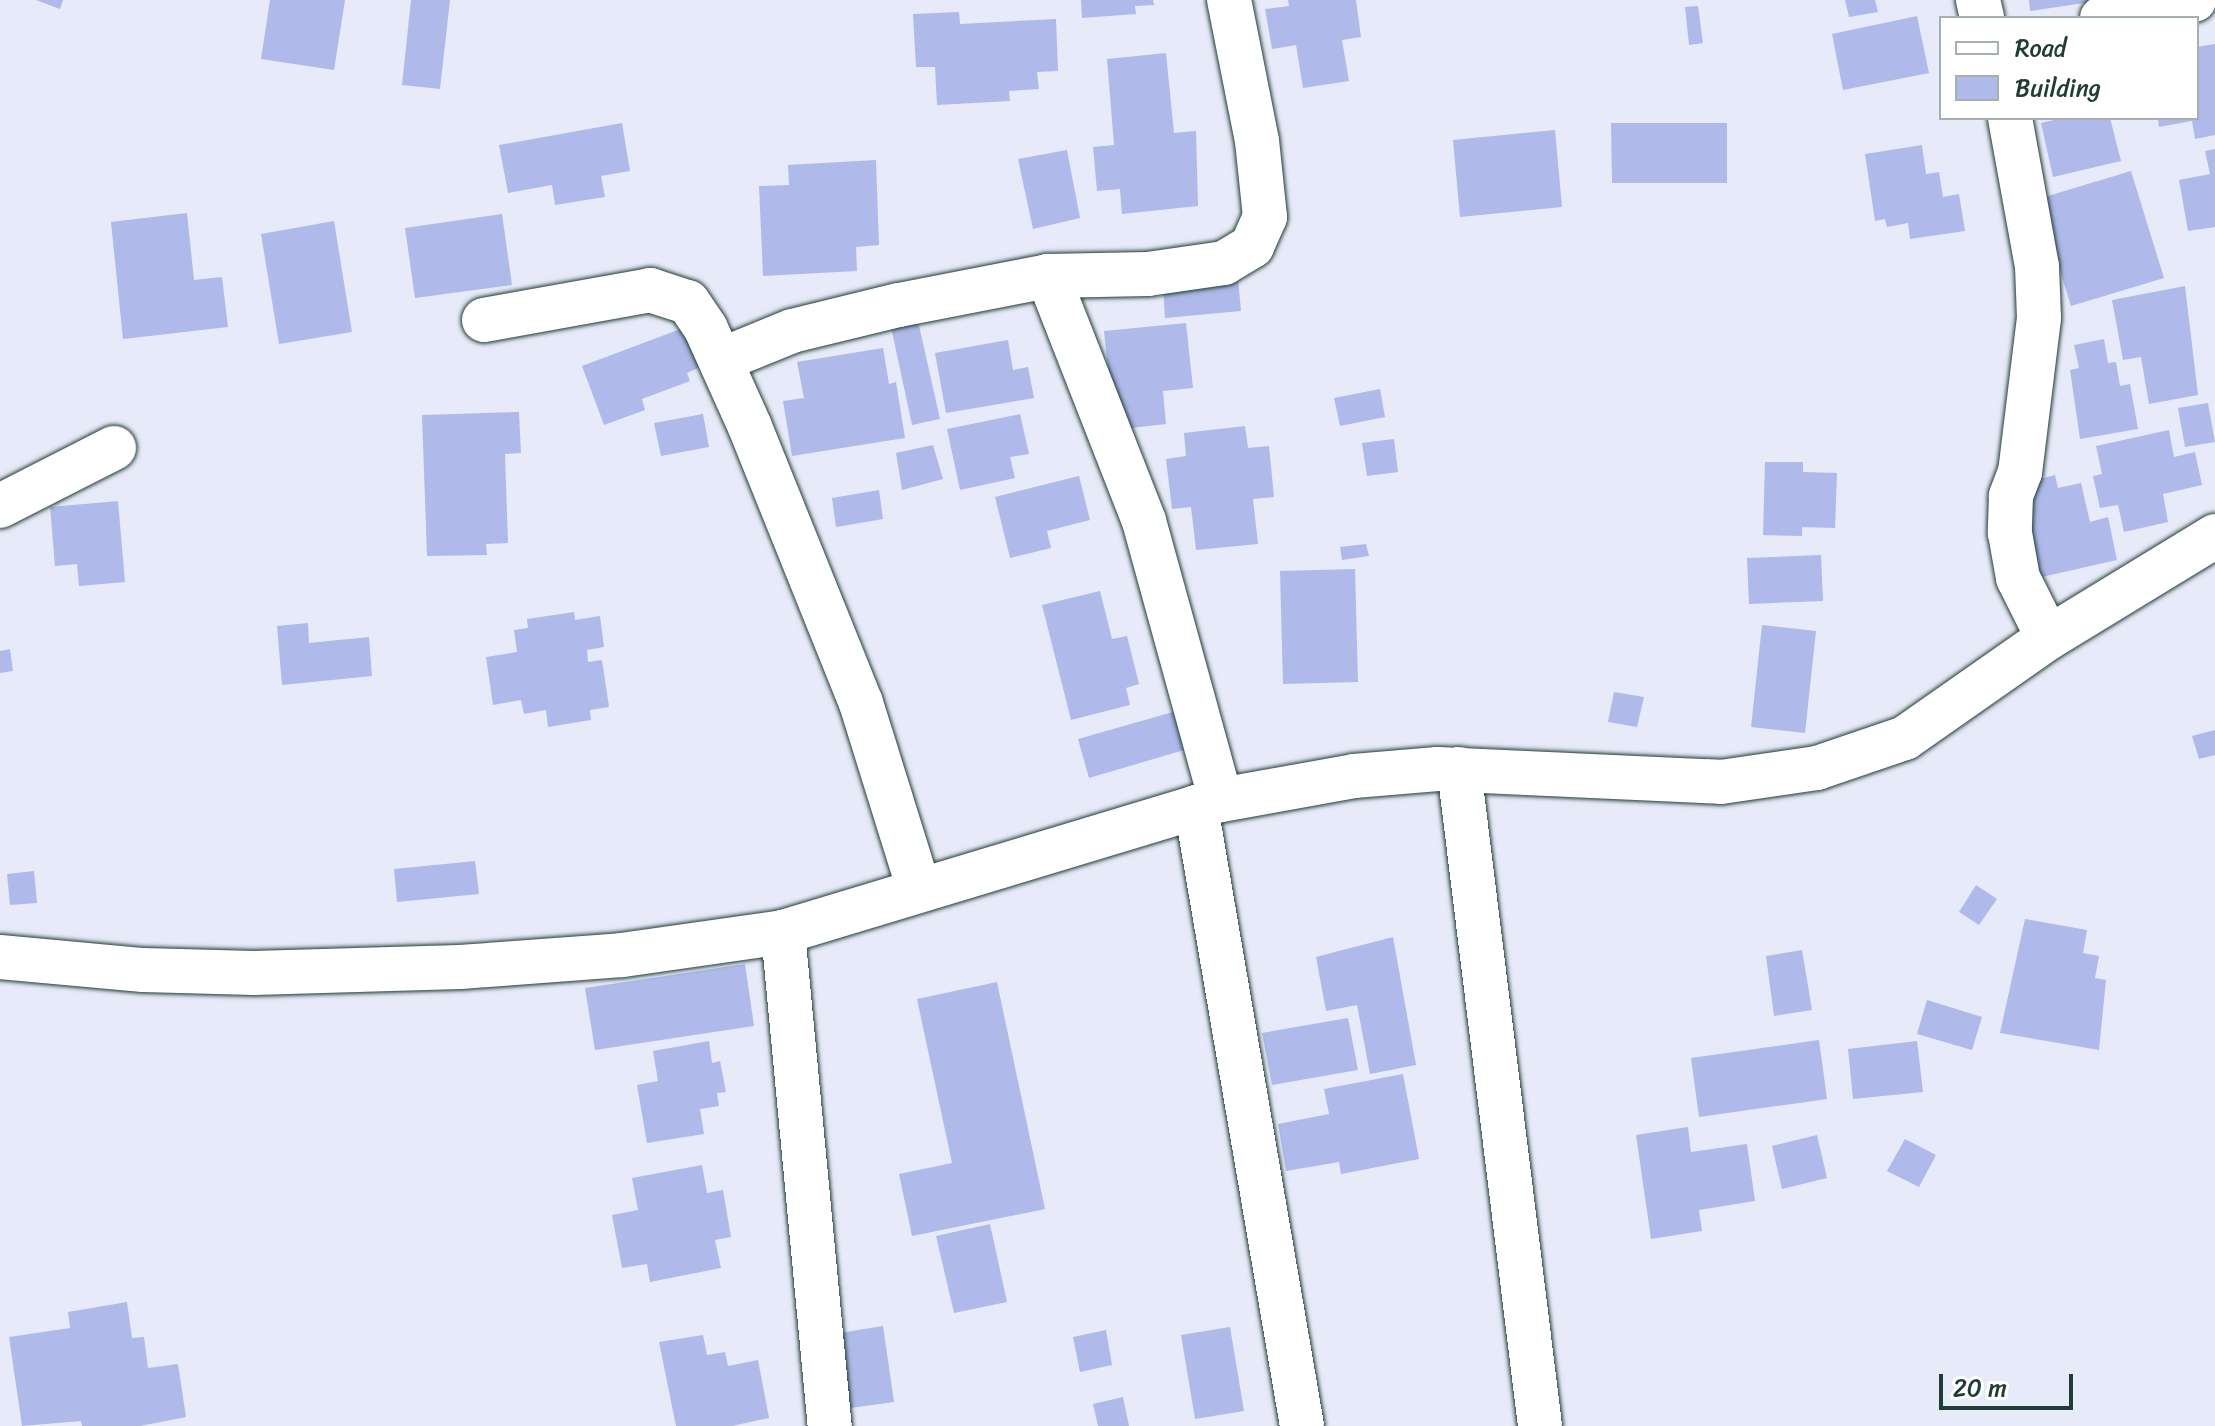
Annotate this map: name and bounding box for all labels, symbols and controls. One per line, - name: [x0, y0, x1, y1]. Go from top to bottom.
- legend: [1939, 16, 2199, 120]
- text: Road: [2015, 27, 2066, 69]
- text: Building: [2015, 67, 2101, 109]
- scale bar: [1943, 1358, 2077, 1408]
- text: 20 m: [1953, 1367, 2007, 1409]

